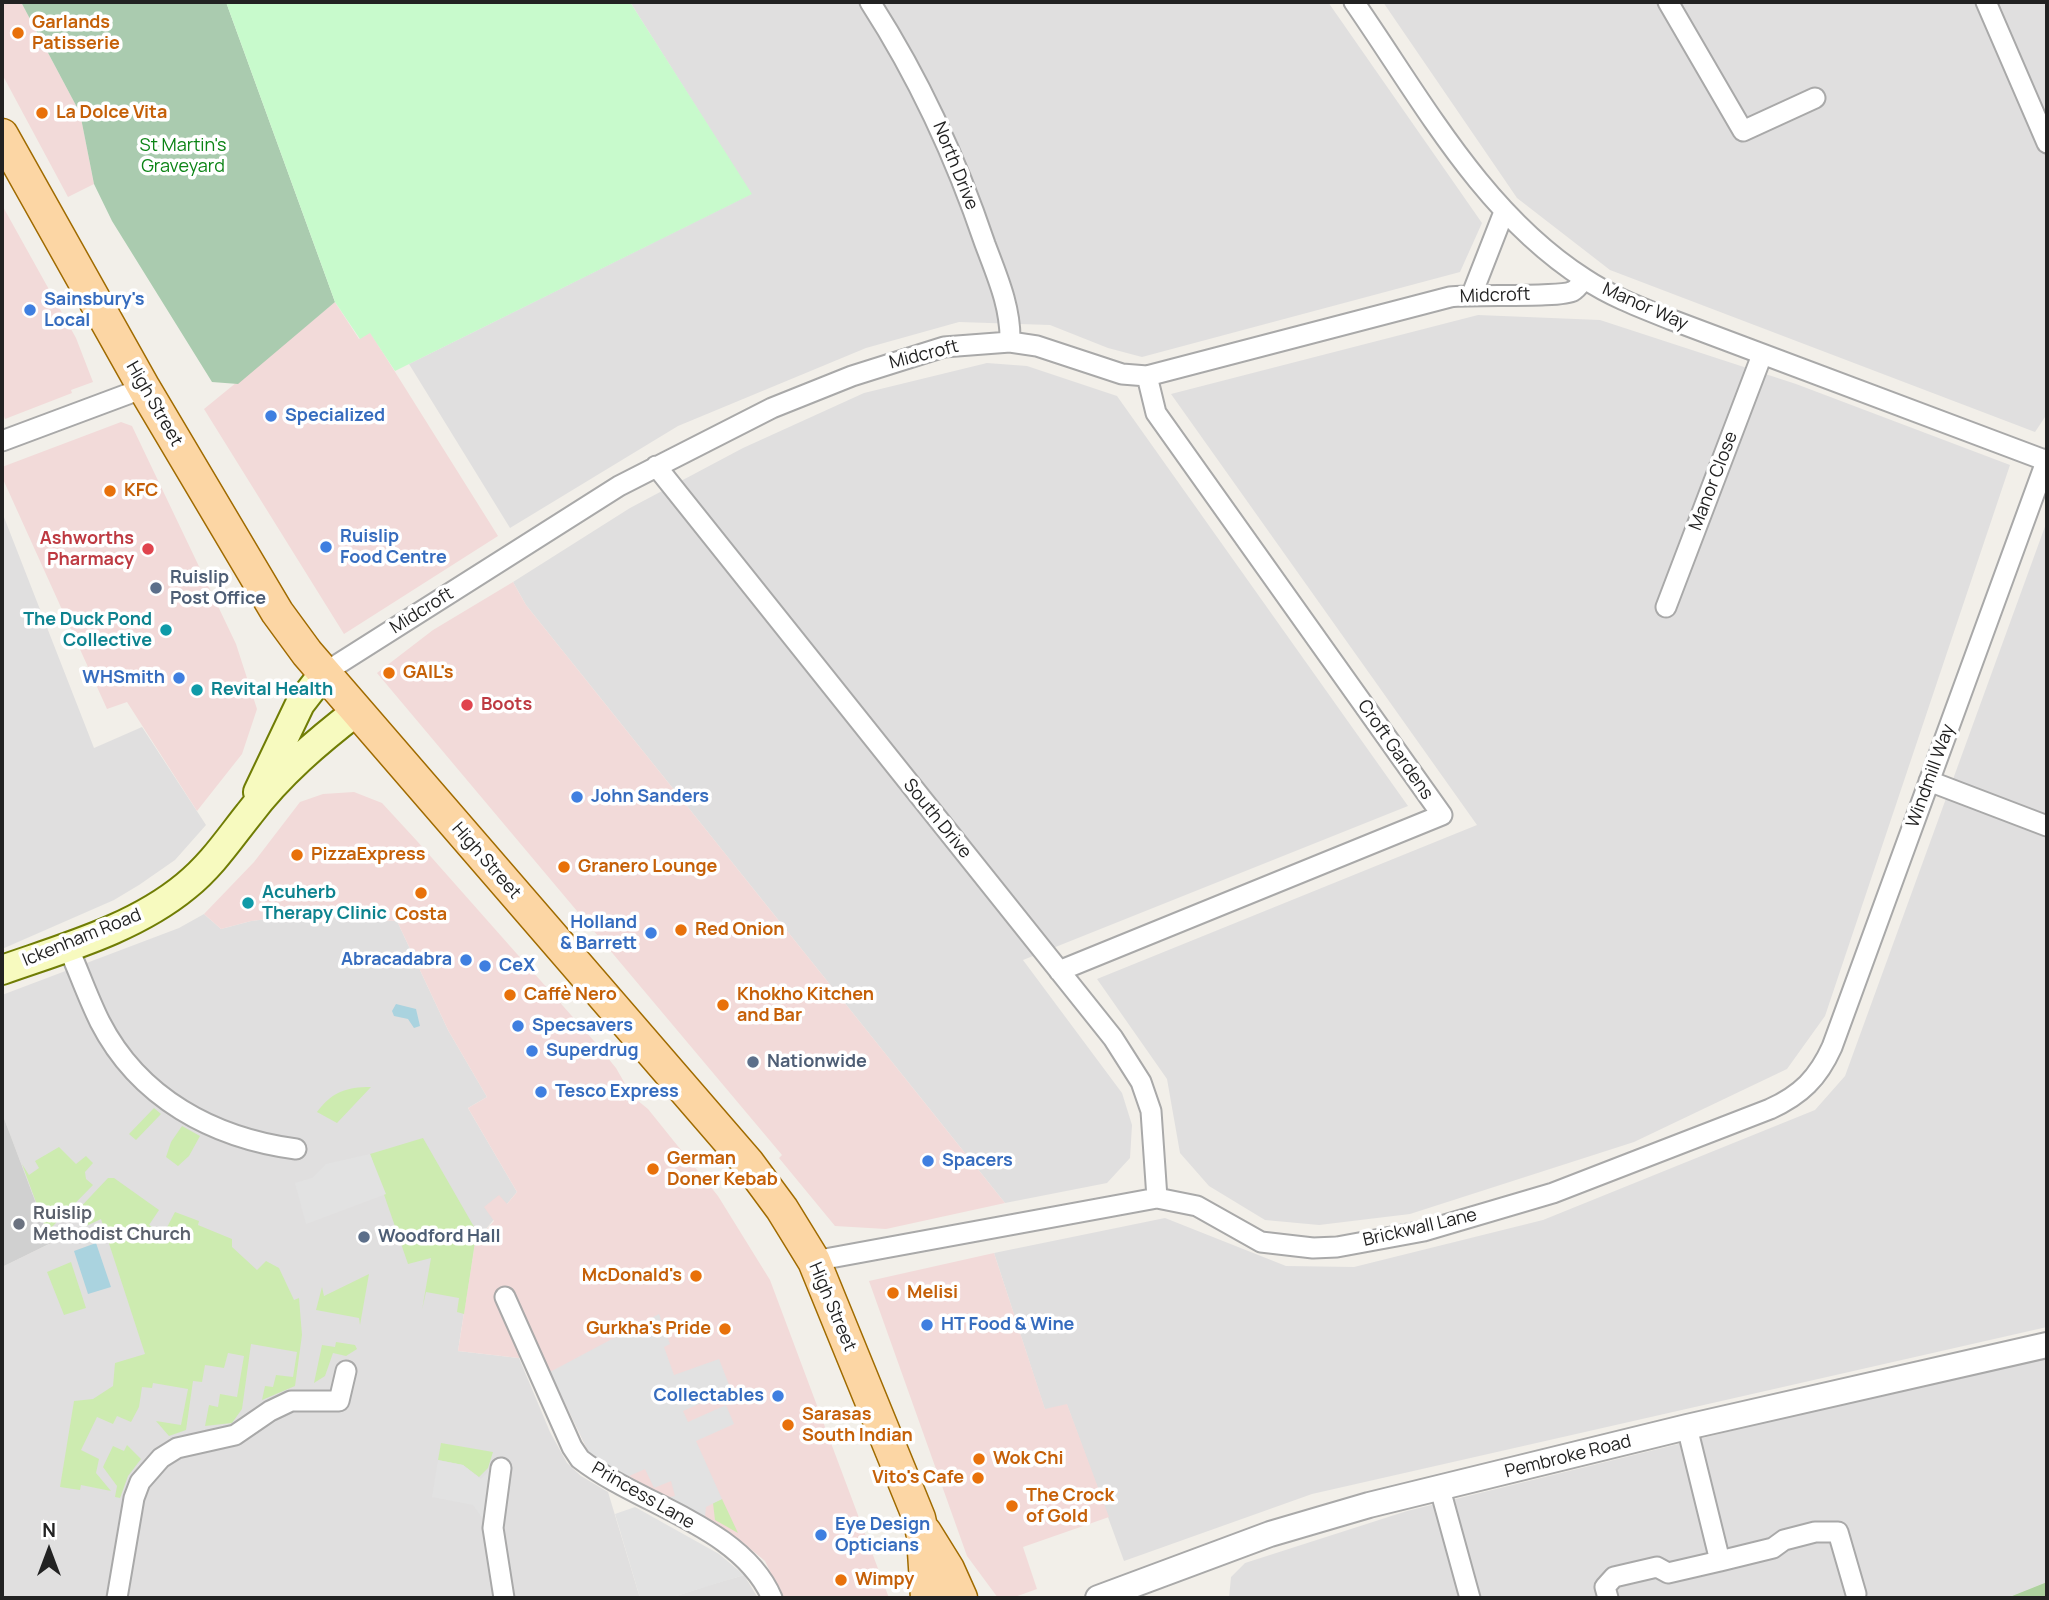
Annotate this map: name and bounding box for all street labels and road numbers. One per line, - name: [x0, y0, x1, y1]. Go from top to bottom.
- street label: North Drive: [928, 119, 982, 213]
- street label: Manor Way: [1599, 279, 1691, 335]
- street label: Midcroft: [1459, 284, 1531, 308]
- street label: Midcroft: [887, 336, 961, 374]
- street label: High Street: [121, 358, 187, 450]
- street label: Manor Close: [1685, 429, 1743, 533]
- street label: Midcroft: [386, 583, 458, 639]
- street label: Croft Gardens: [1353, 696, 1437, 804]
- street label: Windmill Way: [1902, 721, 1960, 831]
- street label: South Drive: [898, 775, 976, 863]
- street label: High Street: [447, 818, 525, 904]
- street label: Ickenham Road: [20, 904, 144, 972]
- street label: Brickwall Lane: [1361, 1204, 1479, 1252]
- street label: High Street: [804, 1259, 860, 1355]
- street label: Pembroke Road: [1503, 1431, 1633, 1483]
- street label: Princess Lane: [588, 1458, 698, 1534]

